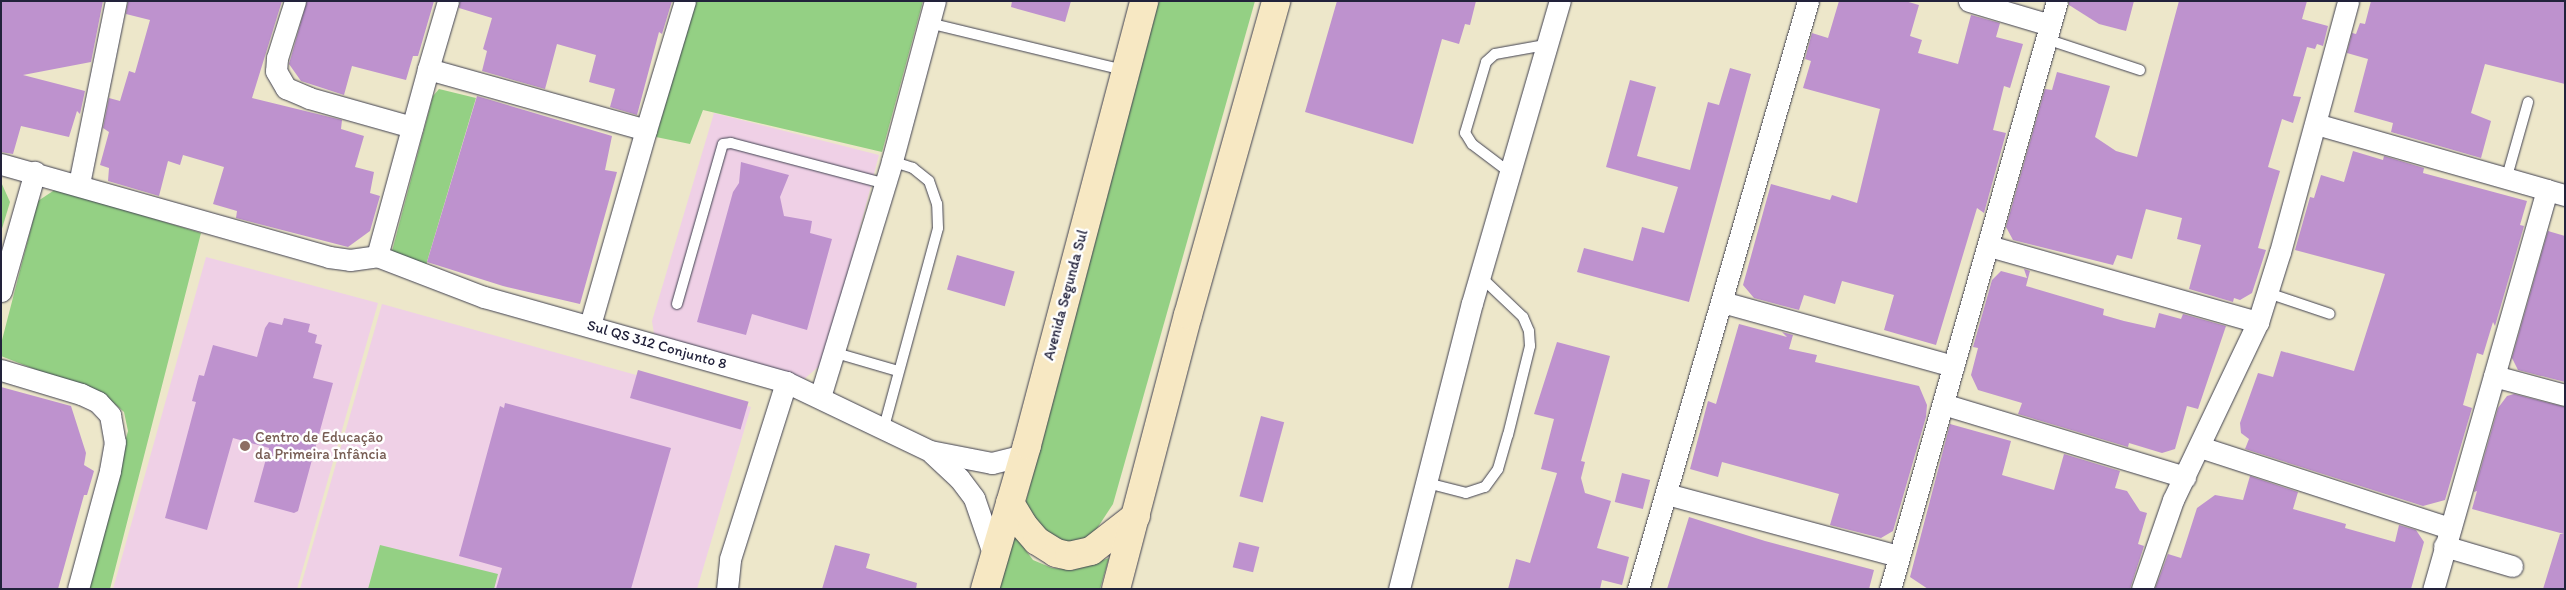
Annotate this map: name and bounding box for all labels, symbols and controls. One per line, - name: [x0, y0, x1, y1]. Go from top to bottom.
- street label: Avenida Segunda Sul: [1040, 228, 1092, 362]
- street label: Sul QS 312 Conjunto 8: [585, 316, 729, 374]
- place label: Centro de Educação da Primeira Infância: [255, 428, 387, 463]
- marker: Centro de Educação da Primeira Infância: [239, 440, 251, 452]

